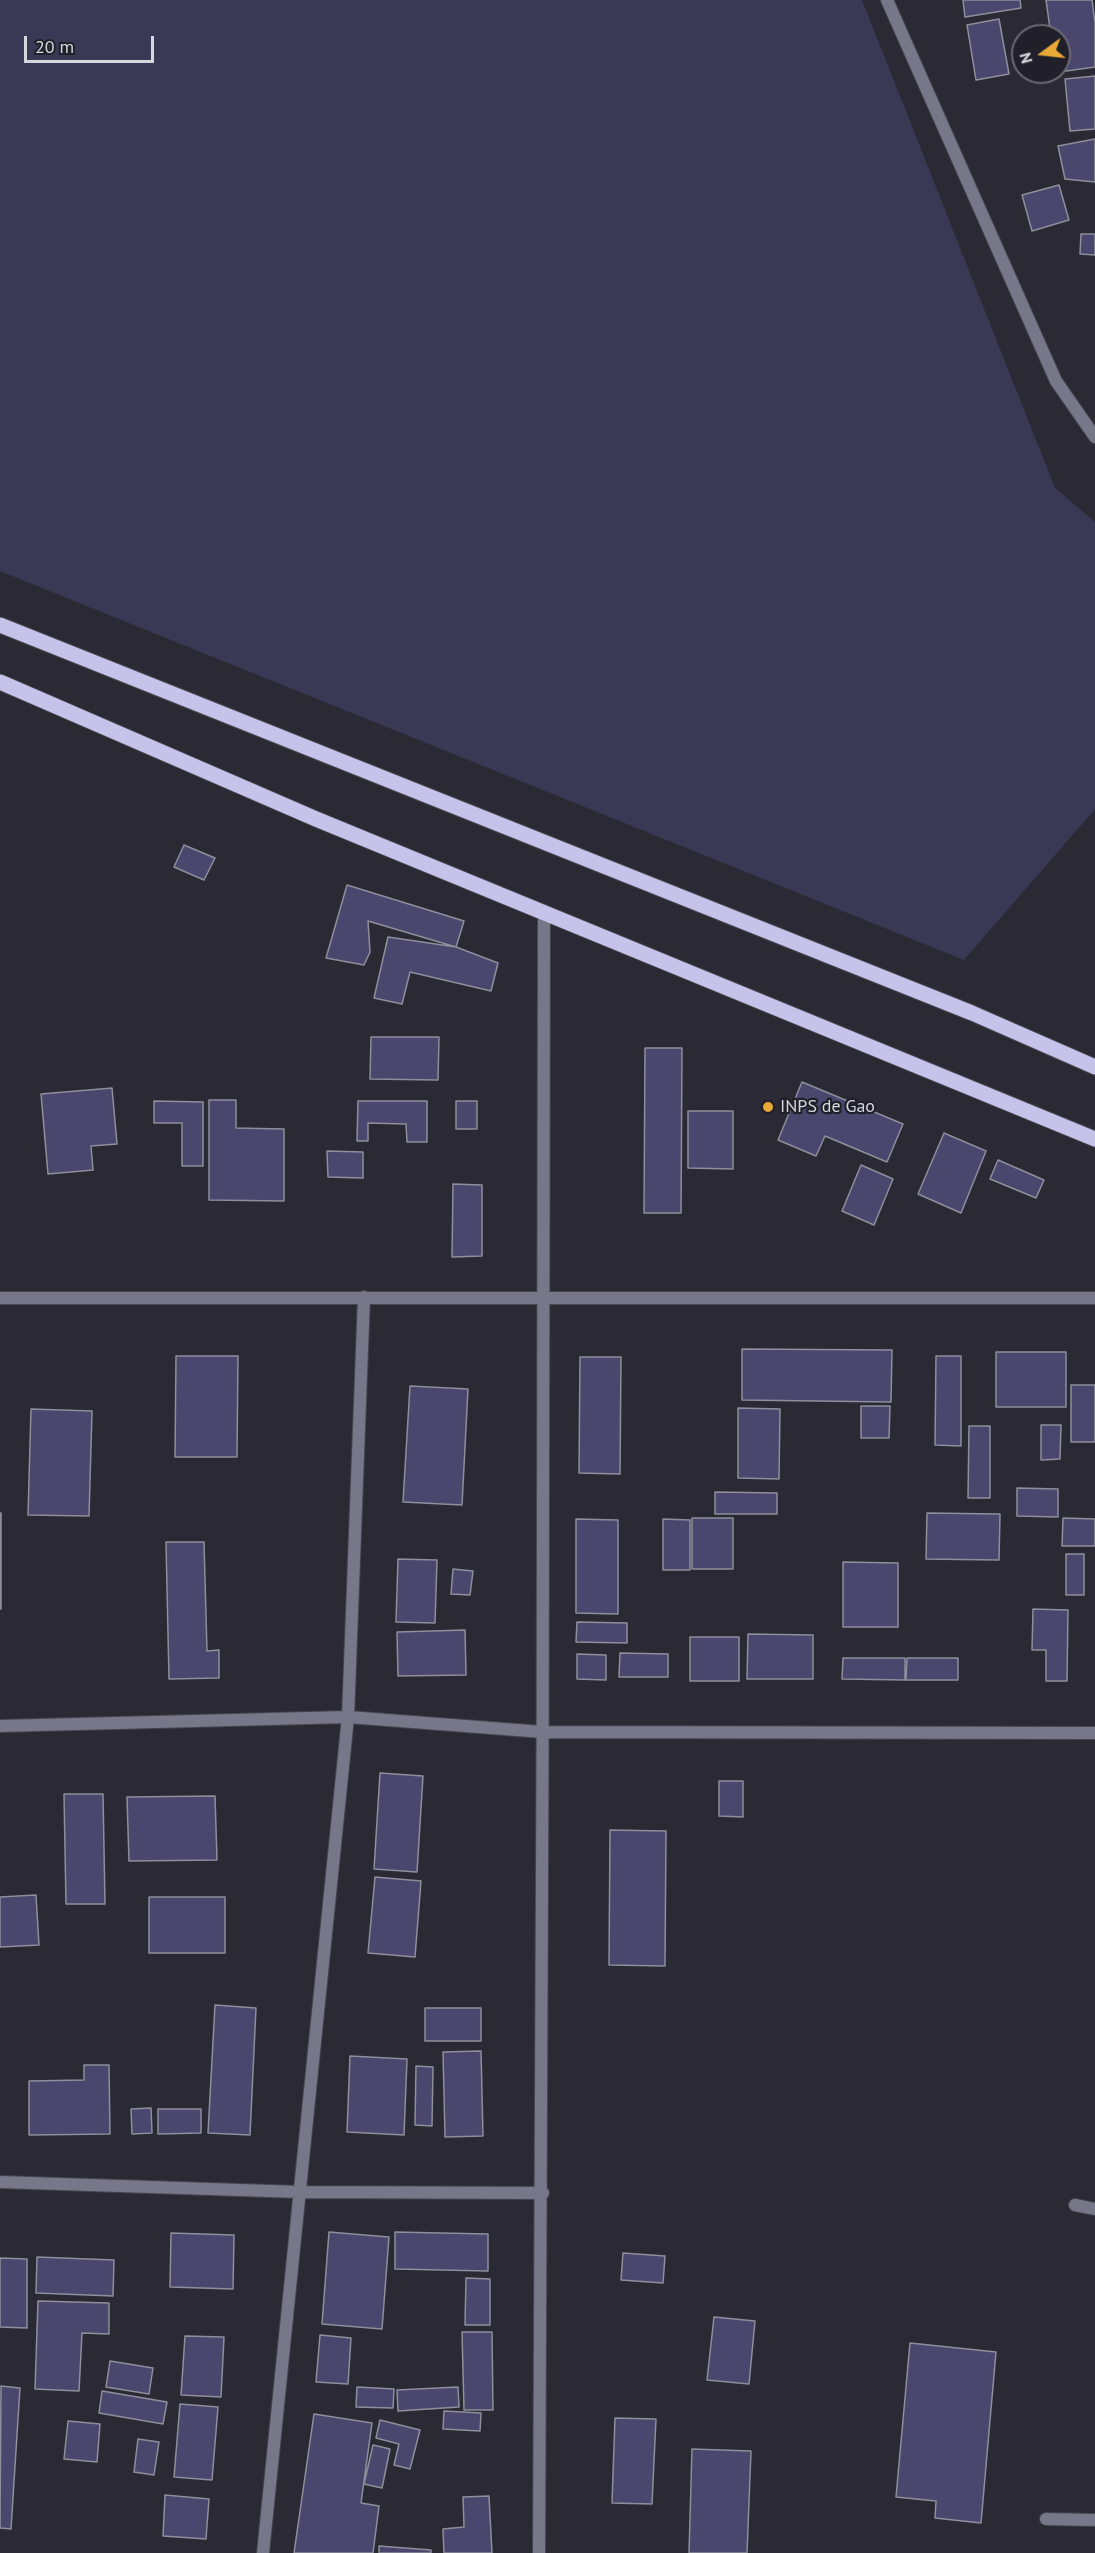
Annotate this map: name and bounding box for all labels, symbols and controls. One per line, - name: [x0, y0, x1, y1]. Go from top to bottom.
- scale bar: [27, 24, 158, 62]
- north arrow: [1011, 24, 1071, 84]
- text: 20 m: [35, 35, 74, 58]
- text: N: [1015, 50, 1037, 66]
- place label: INPS de Gao: [780, 1096, 875, 1118]
- marker: INPS de Gao: [761, 1100, 775, 1114]

